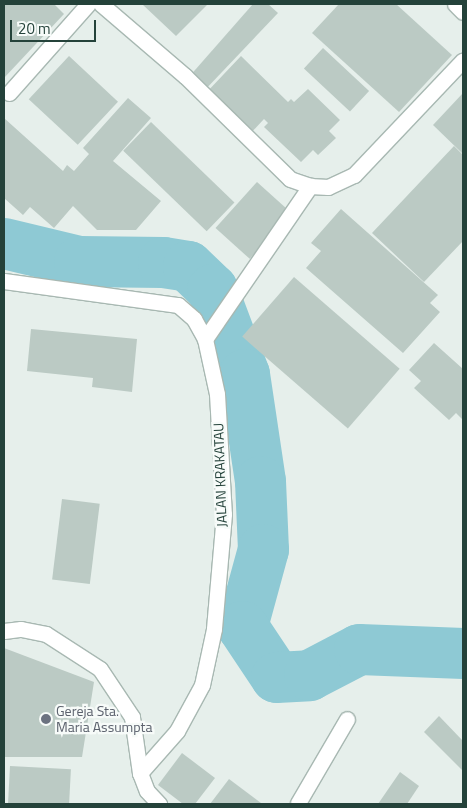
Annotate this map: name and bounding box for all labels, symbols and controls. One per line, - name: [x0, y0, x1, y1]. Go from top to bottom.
- scale bar: [12, 10, 99, 42]
- text: 20 m: [18, 17, 51, 40]
- street label: JALAN KRAKATAU: [210, 423, 230, 527]
- place label: Gereja Sta. Maria Assumpta: [56, 703, 153, 736]
- marker: Gereja Sta. Maria Assumpta: [40, 713, 52, 725]

